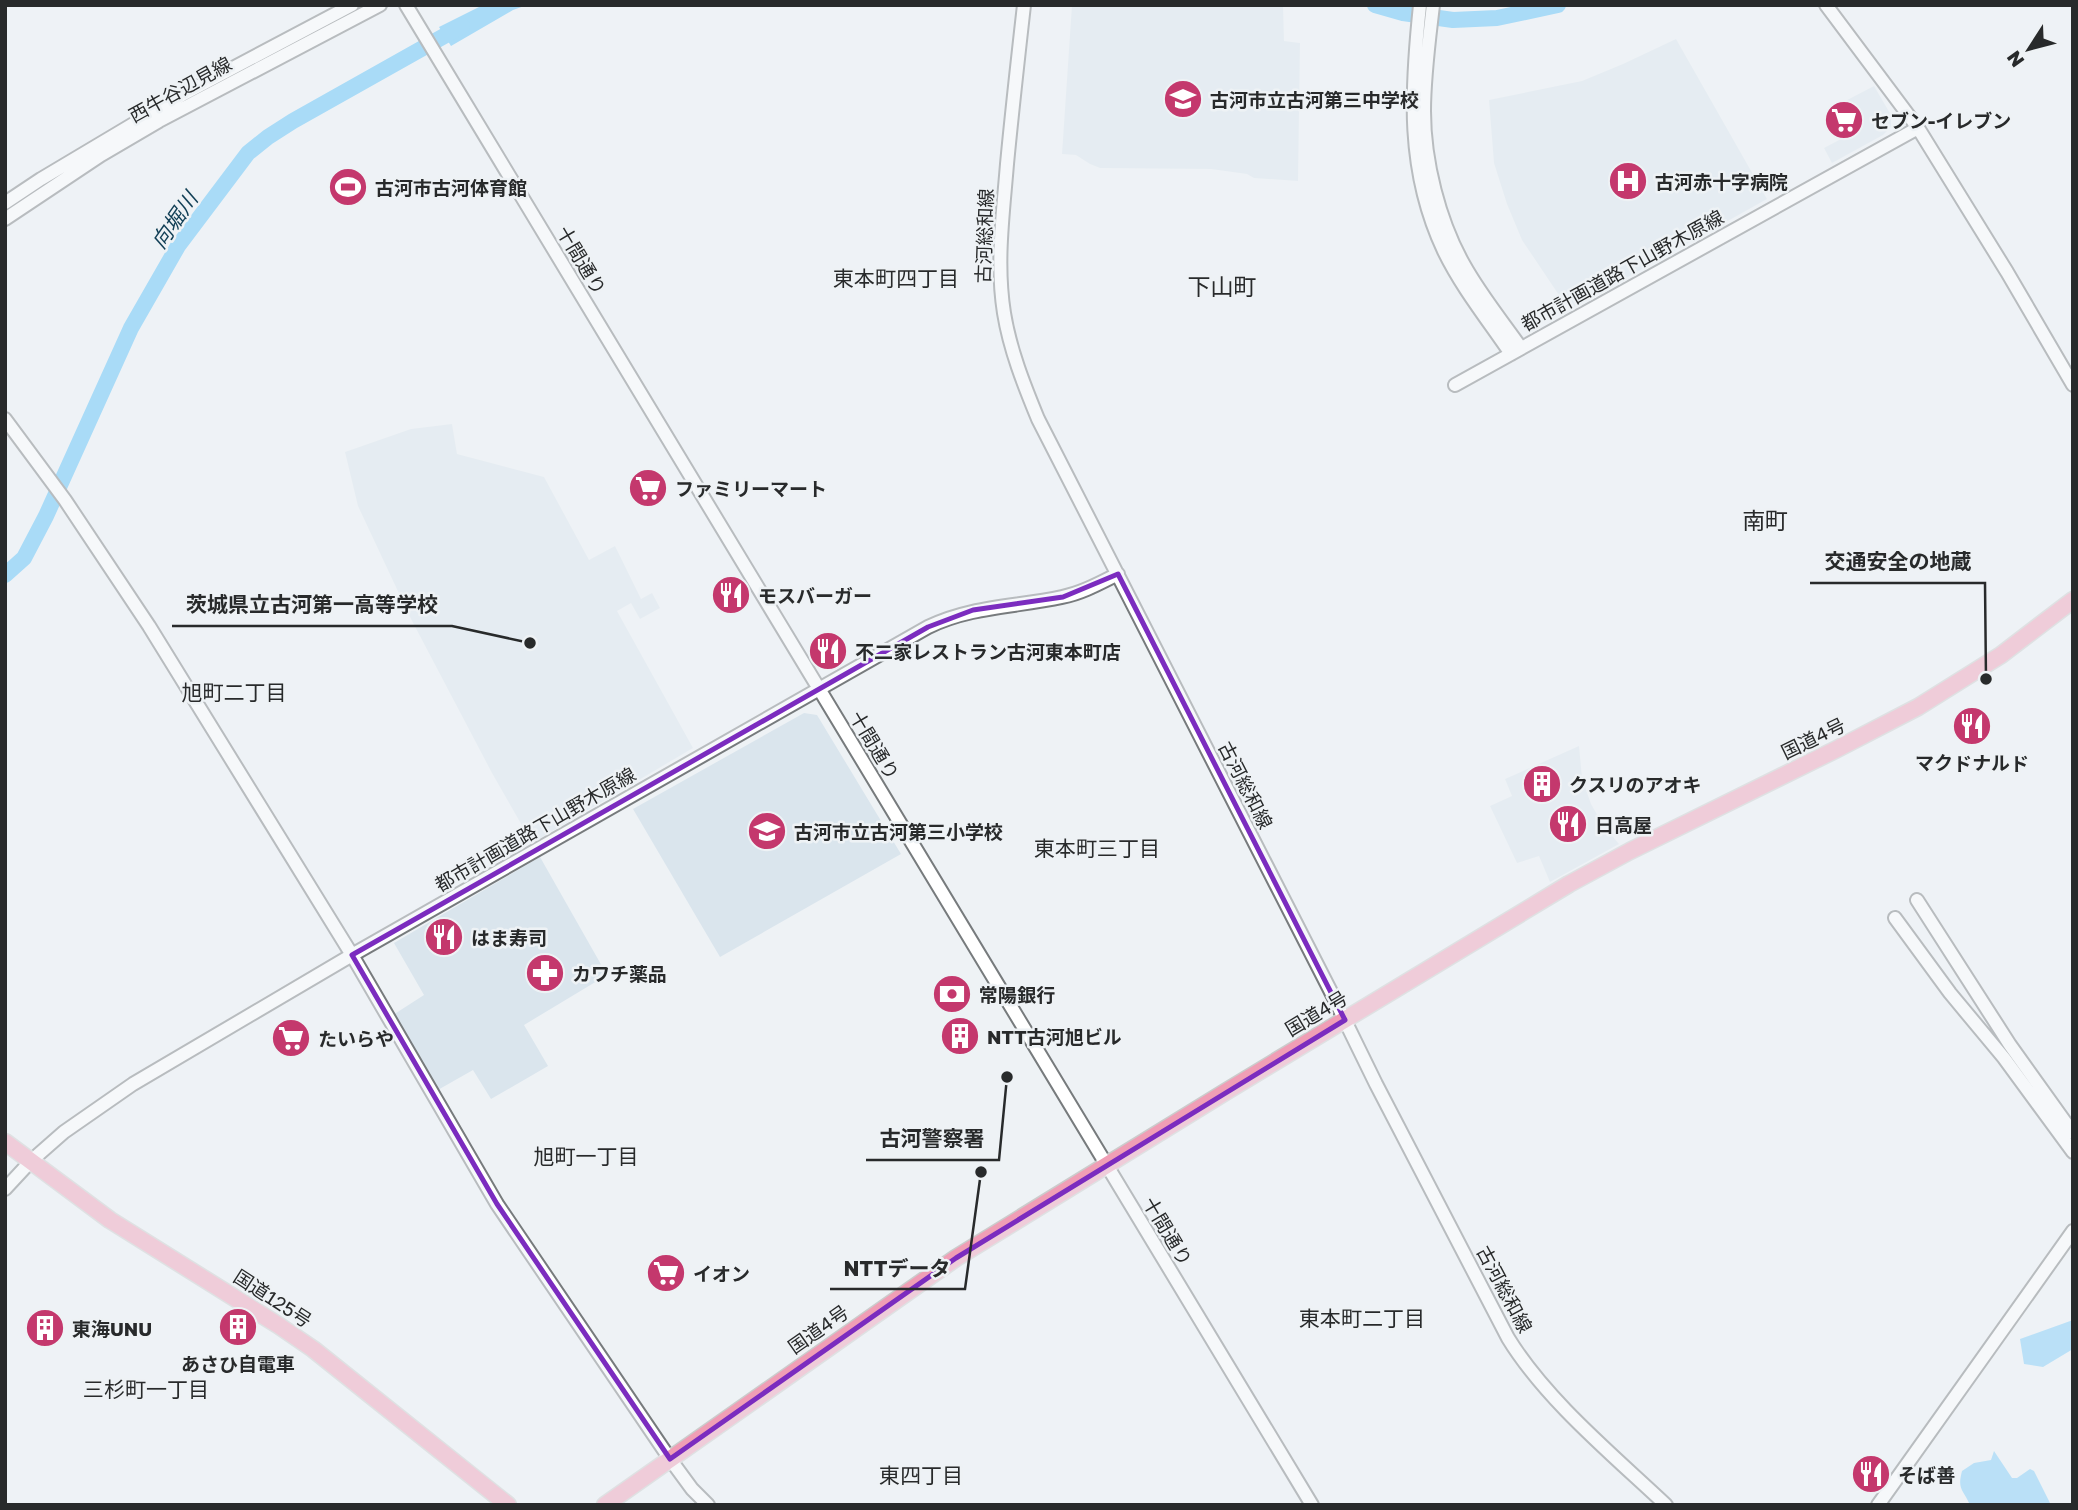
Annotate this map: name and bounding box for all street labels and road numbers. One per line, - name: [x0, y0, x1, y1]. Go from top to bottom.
- street label: 西牛谷辺見線: [125, 51, 235, 127]
- street label: 古河総和線: [971, 188, 997, 284]
- street label: 都市計画道路下山野木原線: [1517, 205, 1727, 335]
- street label: 十間通り: [553, 221, 611, 299]
- street label: 十間通り: [846, 706, 904, 784]
- street label: 国道4号: [1777, 713, 1849, 763]
- street label: 古河総和線: [1214, 737, 1278, 833]
- street label: 都市計画道路下山野木原線: [431, 762, 639, 896]
- street label: 国道4号: [1281, 985, 1351, 1041]
- street label: 十間通り: [1139, 1192, 1197, 1270]
- street label: 古河総和線: [1473, 1242, 1537, 1336]
- street label: 国道125号: [230, 1264, 316, 1332]
- street label: 国道4号: [783, 1300, 853, 1358]

